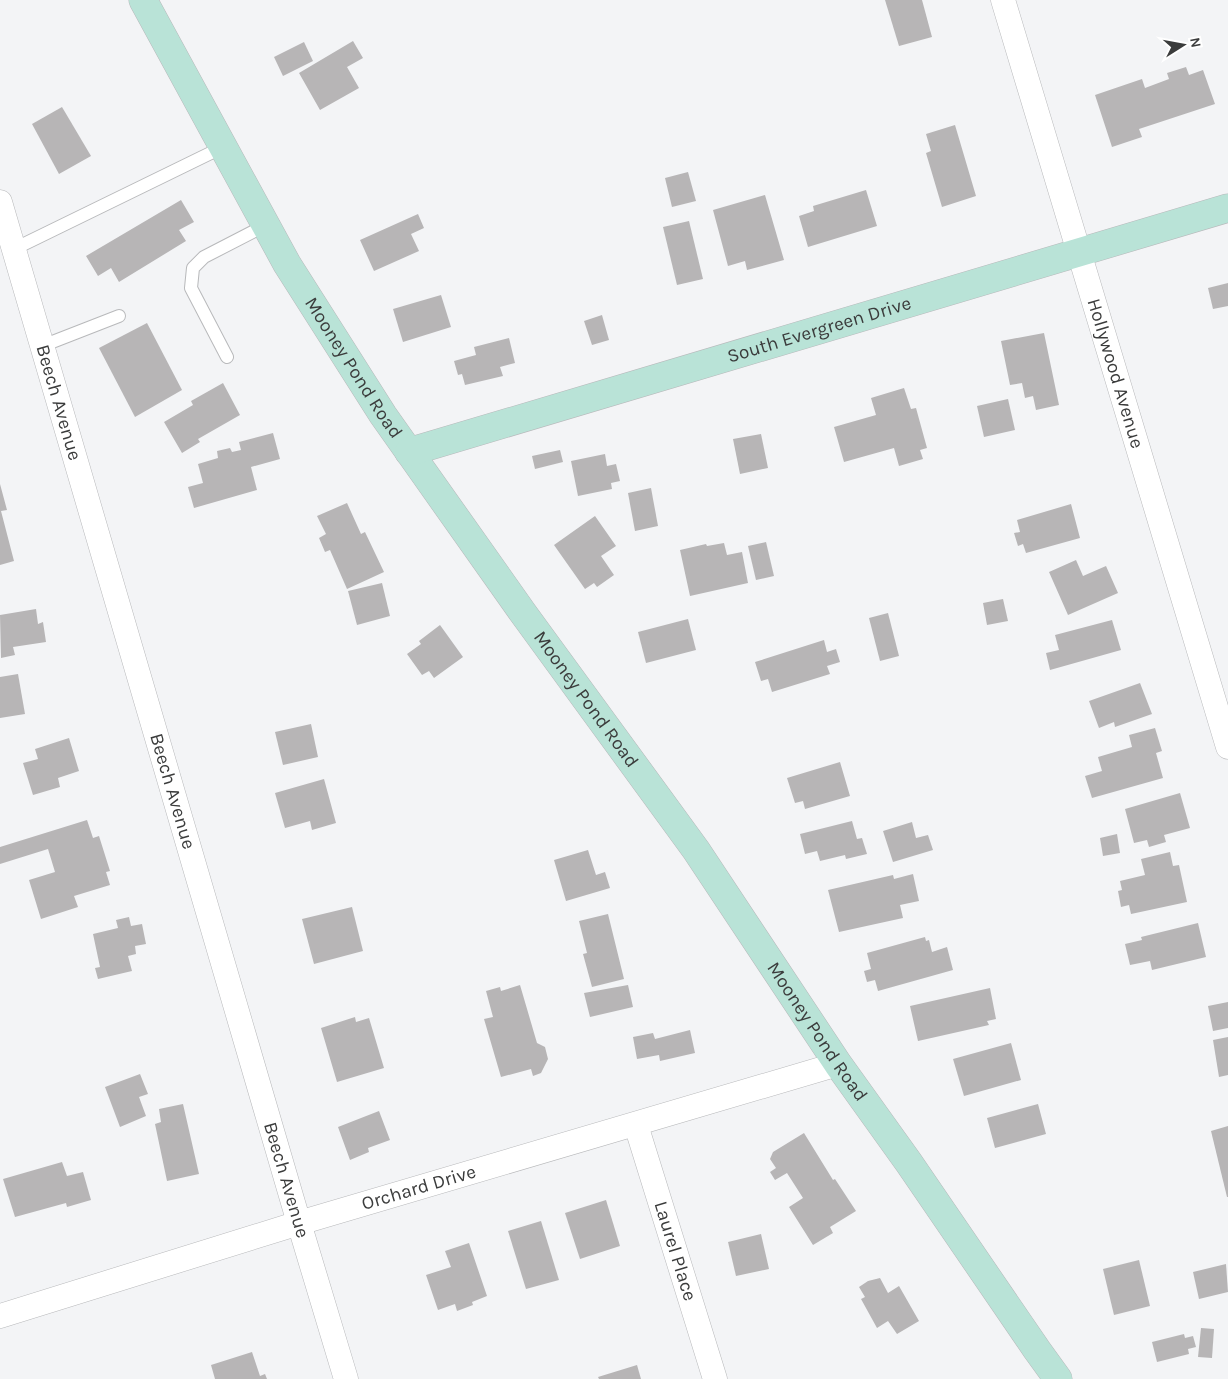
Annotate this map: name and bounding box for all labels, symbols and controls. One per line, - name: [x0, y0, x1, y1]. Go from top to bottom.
- north arrow: [1158, 20, 1208, 70]
- text: N: [1186, 36, 1205, 49]
- street label: South Evergreen Drive: [725, 292, 914, 368]
- street label: Mooney Pond Road: [300, 293, 407, 443]
- street label: Hollywood Avenue: [1083, 296, 1148, 451]
- street label: Beech Avenue: [31, 342, 86, 463]
- street label: Mooney Pond Road: [529, 627, 643, 772]
- street label: Beech Avenue: [145, 731, 200, 852]
- street label: Mooney Pond Road: [762, 958, 872, 1106]
- street label: Beech Avenue: [259, 1119, 314, 1241]
- street label: Orchard Drive: [359, 1160, 478, 1215]
- street label: Laurel Place: [649, 1198, 701, 1304]

